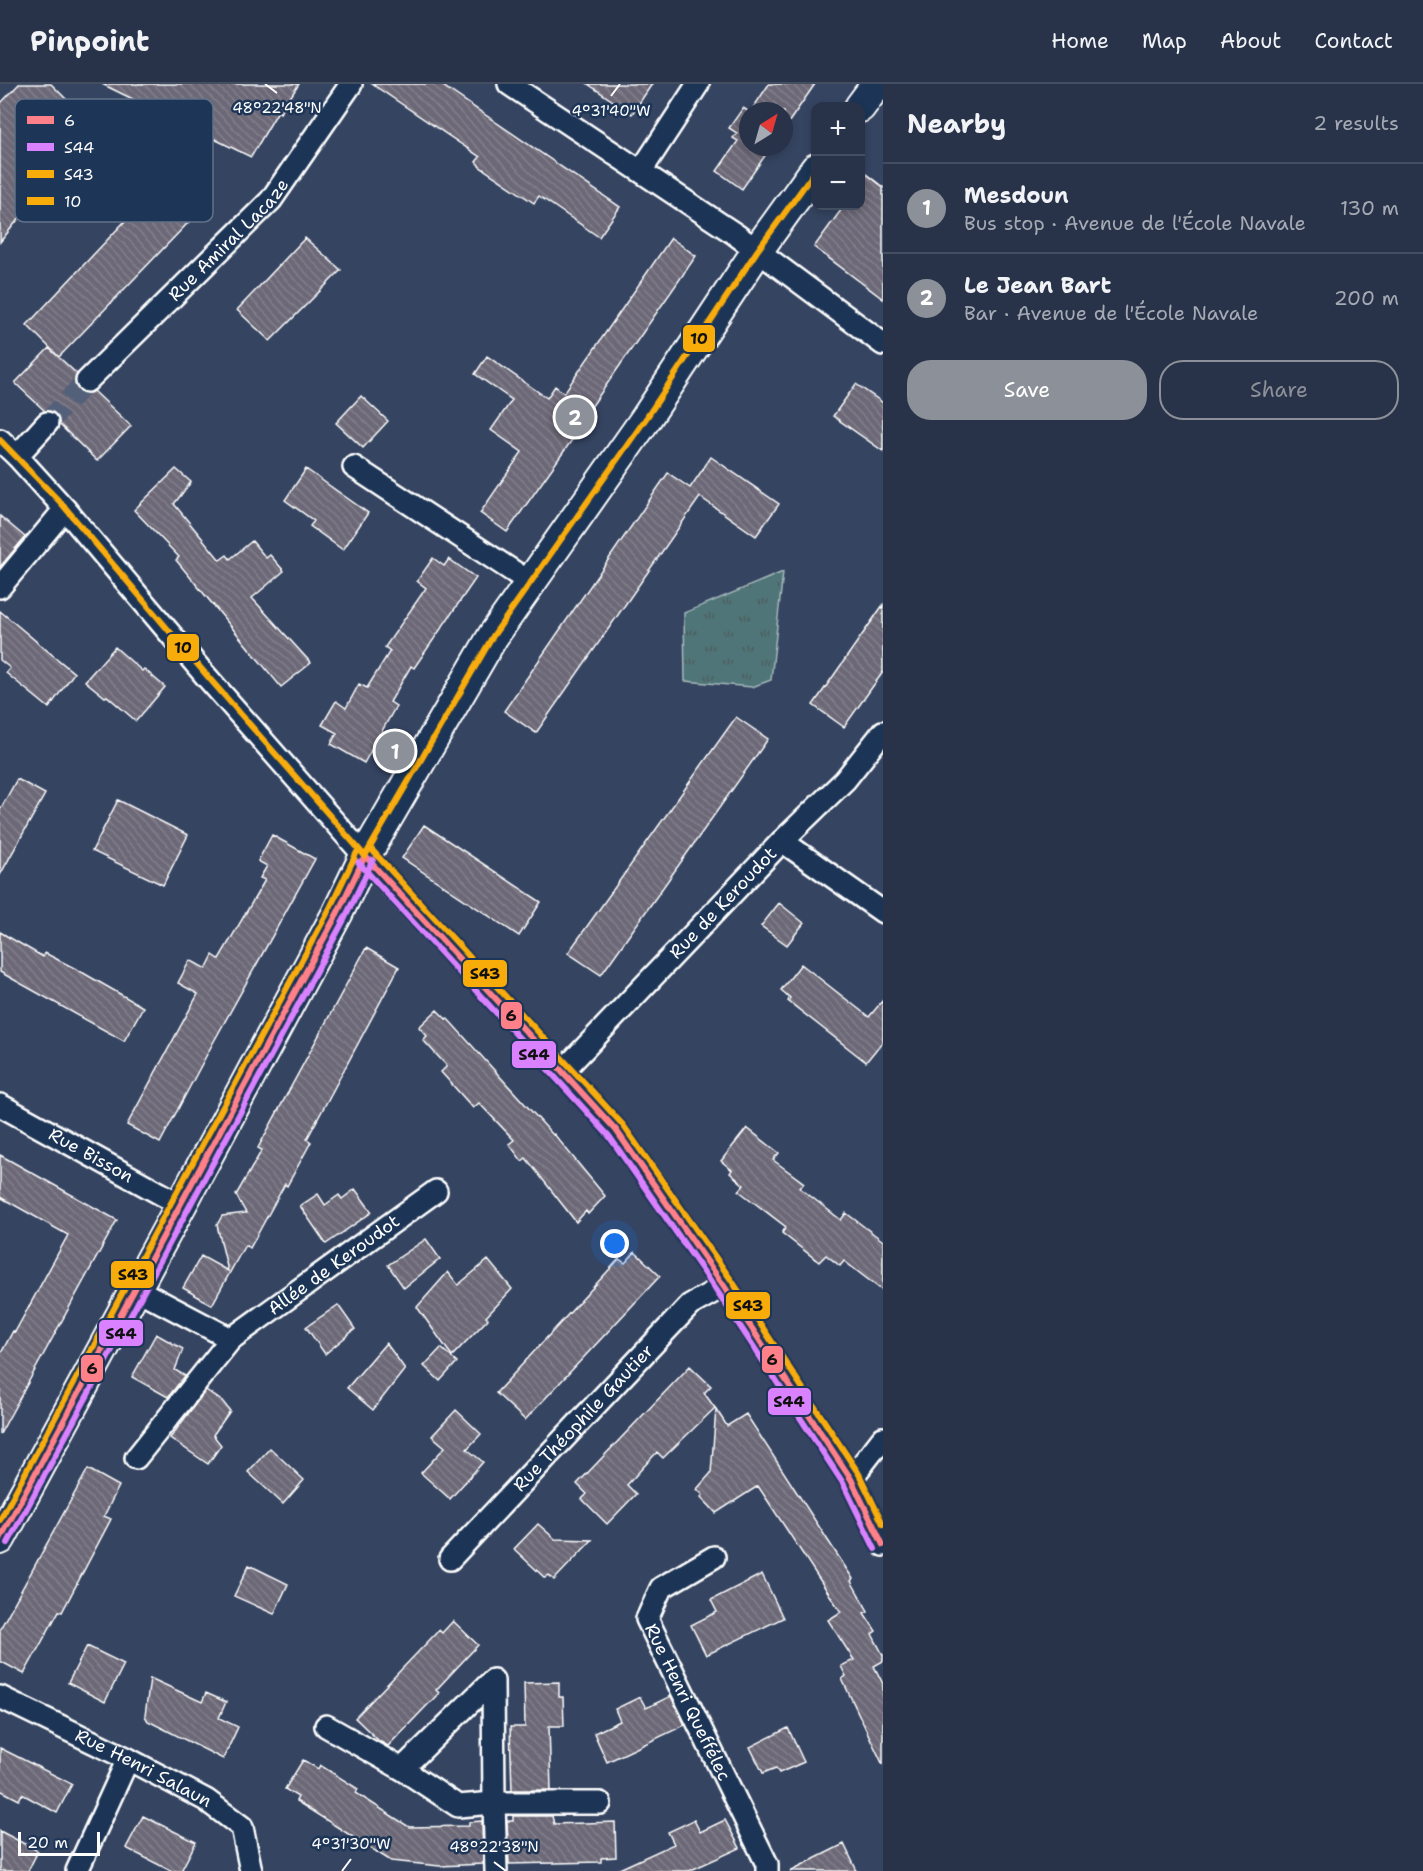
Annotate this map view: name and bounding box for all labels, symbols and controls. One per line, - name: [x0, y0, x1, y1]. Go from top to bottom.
- text: Pinpoint: [30, 22, 149, 60]
- text: Home: [1051, 27, 1109, 55]
- text: Map: [1142, 27, 1187, 55]
- text: About: [1220, 27, 1281, 55]
- text: Contact: [1314, 27, 1393, 55]
- text: 48°22'48"N: [232, 98, 322, 118]
- legend: [15, 99, 213, 222]
- text: 4°31'40"W: [571, 101, 651, 121]
- north arrow: [739, 102, 793, 156]
- map controls: [811, 102, 865, 210]
- button: +: [811, 102, 865, 156]
- text: Nearby: [907, 106, 1006, 141]
- text: 6: [64, 110, 75, 131]
- text: 2 results: [1313, 110, 1399, 136]
- text: S44: [64, 137, 94, 158]
- button: −: [811, 156, 865, 210]
- text: S43: [64, 164, 94, 185]
- street label: Rue Amiral Lacaze: [163, 174, 294, 306]
- text: Mesdoun: [964, 181, 1069, 210]
- text: 10: [64, 191, 81, 212]
- text: 1: [922, 195, 931, 221]
- text: 130 m: [1340, 195, 1399, 221]
- text: Bus stop · Avenue de l'École Navale: [964, 210, 1306, 236]
- text: Le Jean Bart: [964, 271, 1111, 300]
- text: 2: [920, 285, 934, 311]
- text: 200 m: [1334, 285, 1399, 311]
- text: Bar · Avenue de l'École Navale: [964, 300, 1258, 326]
- line badge: 10: [682, 324, 716, 353]
- text: 10: [690, 328, 708, 349]
- button: Save: [907, 360, 1147, 420]
- button: Share: [1159, 360, 1399, 420]
- pin: 2: [556, 394, 594, 440]
- line badge: 10: [166, 633, 200, 662]
- text: 10: [174, 637, 192, 658]
- pin: 1: [376, 728, 414, 774]
- street label: Rue de Keroudot: [664, 842, 782, 964]
- line badge: S43: [462, 959, 508, 988]
- text: S43: [470, 963, 500, 984]
- line badge: 6: [500, 1001, 523, 1030]
- text: 6: [505, 1005, 517, 1026]
- line badge: S44: [511, 1040, 557, 1069]
- text: S44: [518, 1044, 550, 1065]
- street label: Rue Bisson: [44, 1122, 138, 1188]
- street label: Allée de Keroudot: [263, 1209, 405, 1321]
- your location: [600, 1229, 629, 1258]
- line badge: S43: [110, 1260, 155, 1289]
- text: S43: [118, 1264, 148, 1285]
- line badge: S43: [725, 1291, 771, 1320]
- text: S43: [733, 1295, 763, 1316]
- line badge: S44: [98, 1319, 144, 1347]
- text: S44: [105, 1323, 137, 1344]
- street label: Rue Théophile Gautier: [508, 1339, 659, 1497]
- line badge: 6: [761, 1345, 784, 1374]
- text: 6: [766, 1349, 778, 1370]
- line badge: 6: [80, 1354, 104, 1383]
- text: 6: [86, 1358, 98, 1379]
- line badge: S44: [767, 1387, 812, 1416]
- text: S44: [773, 1391, 805, 1412]
- street label: Rue Henri Queffélec: [639, 1620, 736, 1785]
- street label: Rue Henri Salaun: [71, 1723, 216, 1813]
- scale bar: [18, 1829, 100, 1856]
- text: 20 m: [27, 1832, 68, 1853]
- text: 4°31'30"W: [311, 1834, 391, 1854]
- text: 48°22'38"N: [449, 1837, 539, 1857]

